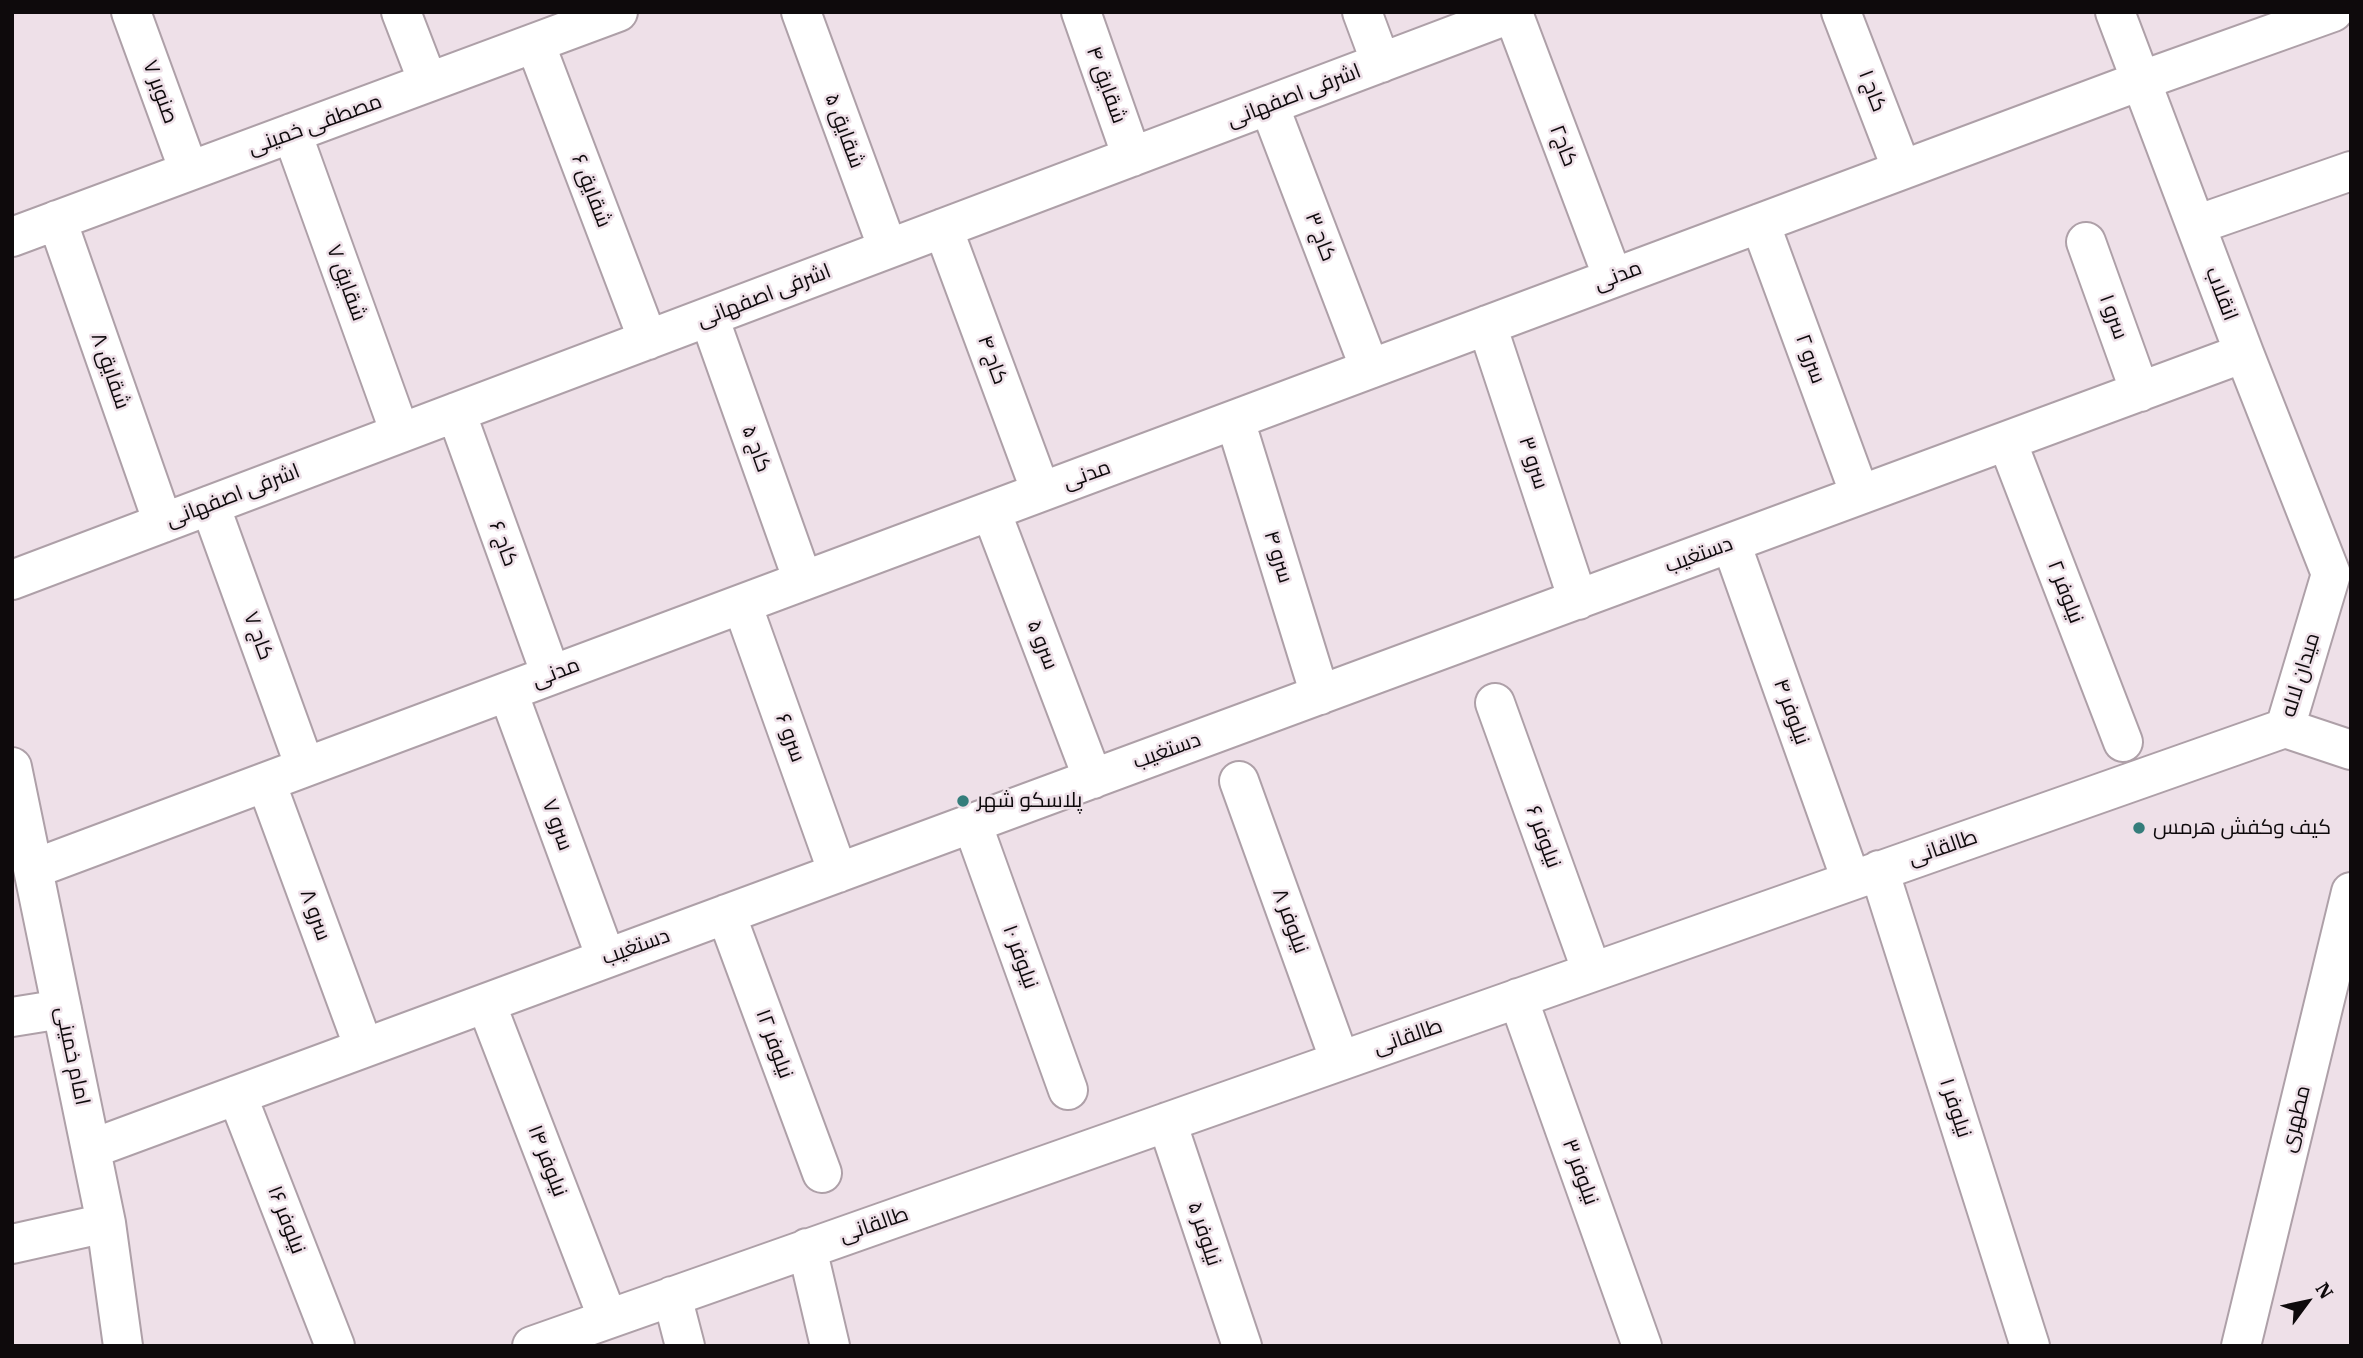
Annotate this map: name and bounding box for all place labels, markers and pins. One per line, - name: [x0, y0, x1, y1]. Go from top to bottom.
- place label: پلاسکو شهر: [977, 788, 1082, 814]
- marker: پلاسکو شهر: [955, 793, 971, 809]
- place label: کیف و‌کفش هرمس: [2153, 815, 2331, 841]
- marker: کیف و‌کفش هرمس: [2131, 820, 2147, 836]

